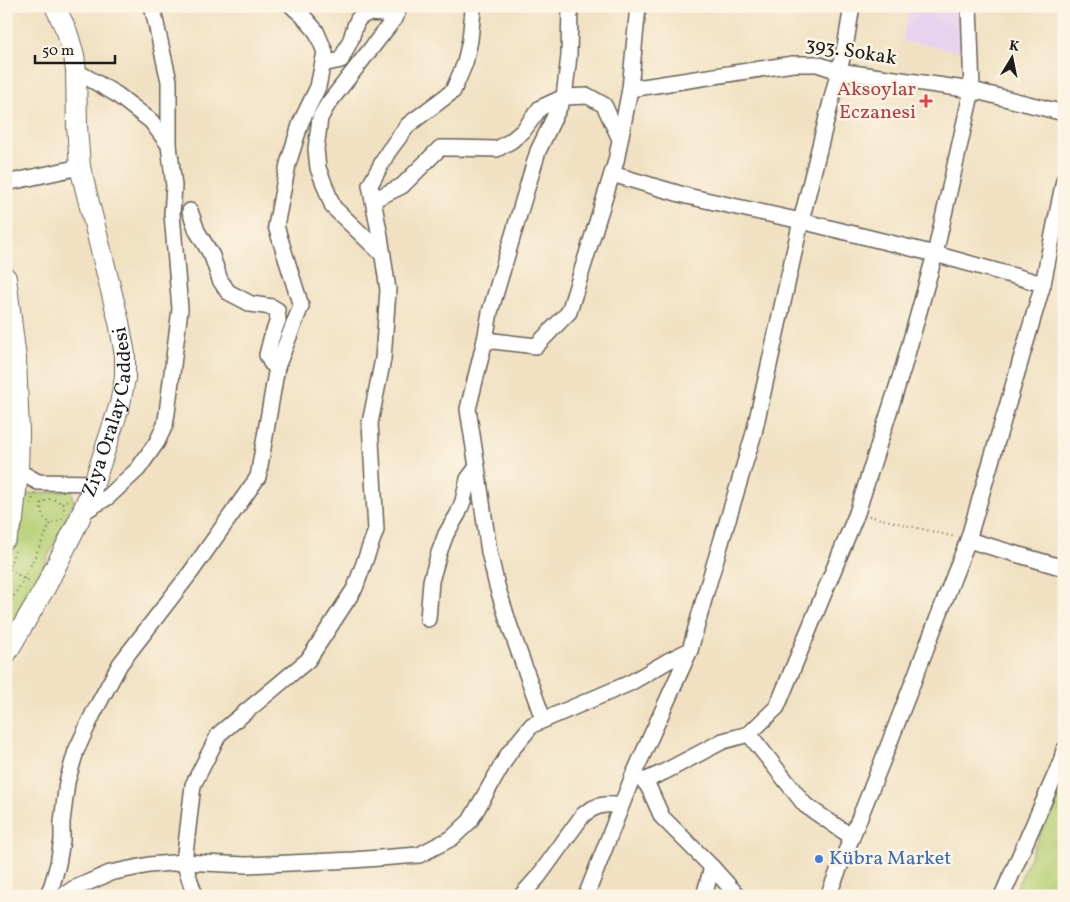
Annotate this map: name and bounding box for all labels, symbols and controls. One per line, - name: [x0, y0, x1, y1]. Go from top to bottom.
- street label: 393. Sokak: [803, 31, 899, 73]
- scale bar: [35, 32, 115, 64]
- north arrow: [988, 32, 1038, 82]
- text: K: [1007, 36, 1021, 57]
- text: 50 m: [42, 41, 74, 62]
- place label: Aksoylar Eczanesi: [837, 76, 916, 127]
- marker: Aksoylar Eczanesi: [920, 95, 932, 107]
- street label: Ziya Oralay Caddesi: [76, 324, 140, 502]
- place label: Kübra Market: [829, 845, 951, 873]
- marker: Kübra Market: [813, 853, 825, 865]

